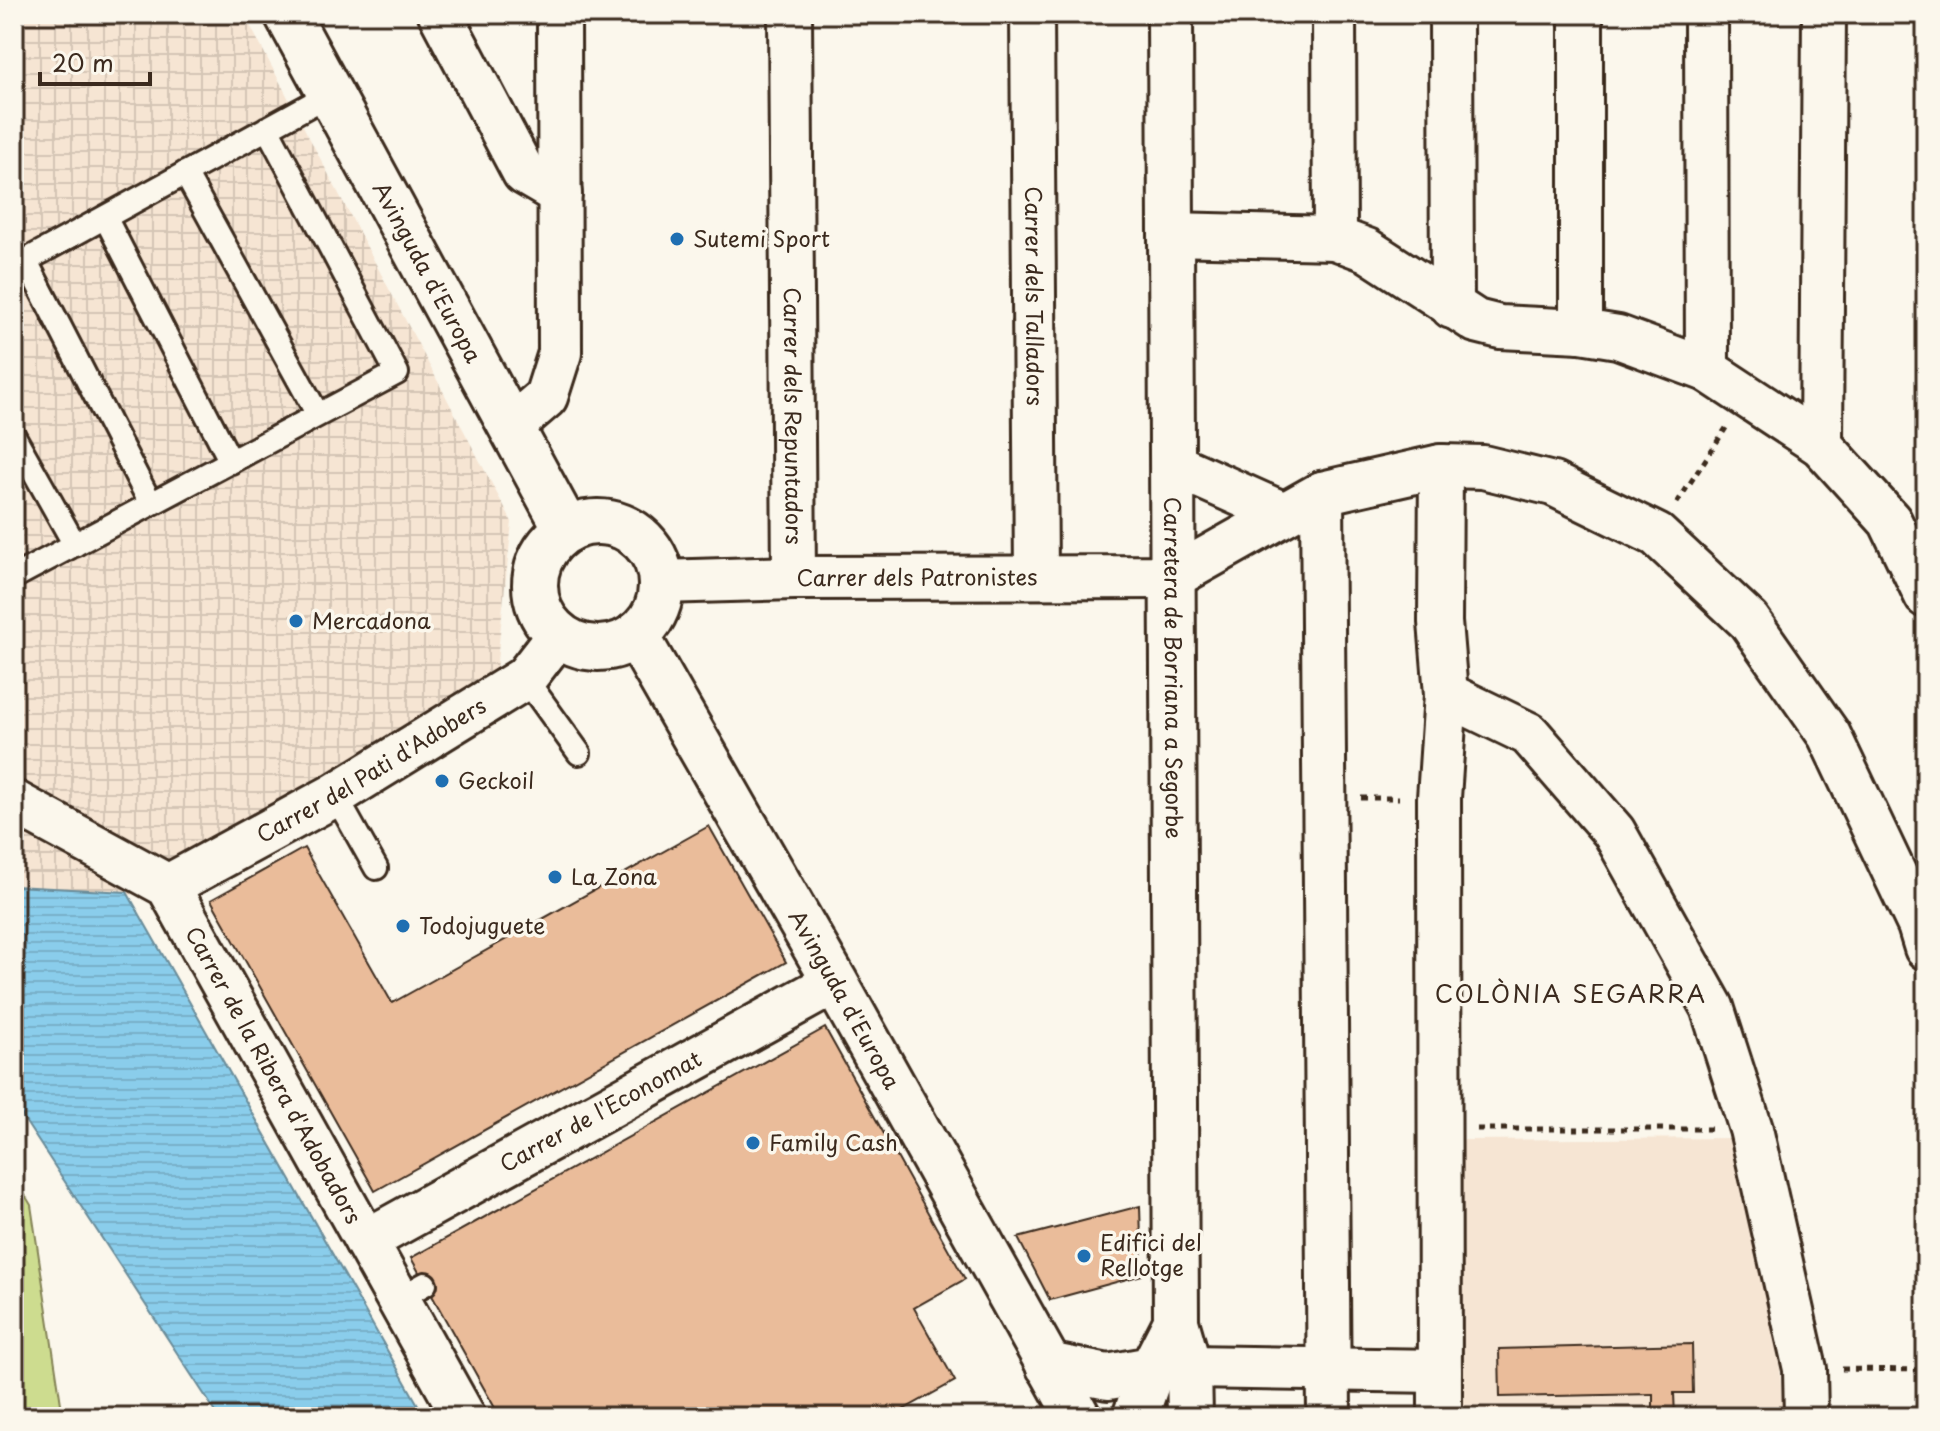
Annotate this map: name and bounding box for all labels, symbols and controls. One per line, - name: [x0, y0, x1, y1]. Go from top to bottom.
- scale bar: [40, 36, 150, 86]
- text: 20 m: [52, 44, 114, 80]
- street label: Avinguda d'Europa: [366, 175, 491, 369]
- street label: Carrer dels Talladors: [1018, 186, 1053, 406]
- place label: Sutemi Sport: [693, 221, 830, 254]
- marker: Sutemi Sport: [668, 230, 686, 248]
- street label: Carrer dels Repuntadors: [777, 287, 812, 545]
- street label: Carretera de Borriana a Segorbe: [1157, 497, 1192, 839]
- street label: Carrer dels Patronistes: [797, 559, 1037, 593]
- place label: Mercadona: [312, 603, 431, 636]
- marker: Mercadona: [287, 612, 305, 630]
- street label: Carrer del Pati d'Adobers: [250, 688, 492, 850]
- place label: Geckoil: [458, 763, 534, 796]
- marker: Geckoil: [433, 772, 451, 790]
- place label: La Zona: [571, 859, 657, 892]
- marker: La Zona: [546, 868, 564, 886]
- street label: Avinguda d'Europa: [782, 903, 910, 1095]
- place label: Todojuguete: [419, 908, 545, 941]
- marker: Todojuguete: [394, 917, 412, 935]
- street label: Carrer de la Ribera d'Adobadors: [178, 919, 371, 1229]
- district label: COLÒNIA SEGARRA: [1435, 975, 1707, 1011]
- street label: Carrer de l'Economat: [493, 1041, 707, 1179]
- place label: Family Cash: [769, 1125, 898, 1158]
- marker: Family Cash: [744, 1134, 762, 1152]
- place label: Edifici del Rellotge: [1100, 1225, 1202, 1283]
- marker: Edifici del Rellotge: [1075, 1247, 1093, 1265]

